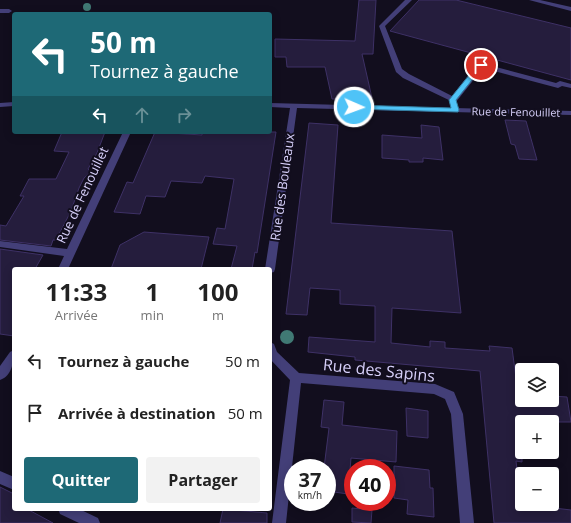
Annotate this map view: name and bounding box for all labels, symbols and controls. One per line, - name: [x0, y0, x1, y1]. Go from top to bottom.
- text: 50 m: [90, 23, 157, 61]
- icon: left: [24, 28, 76, 80]
- pin: [464, 48, 498, 82]
- icon: arrive: [470, 54, 492, 76]
- text: Tournez à gauche: [90, 59, 239, 83]
- position arrow: [333, 86, 375, 128]
- street label: Rue de Fenouillet: [472, 103, 561, 120]
- icon: left: [89, 104, 111, 126]
- icon: ahead: [131, 104, 153, 126]
- icon: right: [173, 104, 195, 126]
- street label: Rue des Bouleaux: [266, 132, 298, 242]
- street label: Rue de Fenouillet: [52, 143, 112, 246]
- text: 11:33: [45, 275, 107, 308]
- text: 1: [145, 275, 159, 308]
- text: 100: [197, 275, 239, 308]
- text: Arrivée: [55, 306, 98, 324]
- text: min: [141, 306, 164, 324]
- text: m: [212, 306, 224, 324]
- icon: left: [24, 350, 46, 372]
- text: Tournez à gauche: [58, 351, 189, 371]
- text: 50 m: [225, 351, 260, 371]
- street label: Rue des Sapins: [322, 353, 436, 387]
- map controls: [515, 363, 559, 511]
- button: layers: [515, 363, 559, 407]
- icon: arrive: [24, 402, 46, 424]
- text: Arrivée à destination: [58, 403, 216, 423]
- text: 50 m: [228, 403, 263, 423]
- button: +: [515, 415, 559, 459]
- button: Quitter: [24, 457, 138, 503]
- button: Partager: [146, 457, 260, 503]
- speed limit sign: 40: [344, 459, 396, 511]
- text: 37: [299, 466, 321, 493]
- button: −: [515, 467, 559, 511]
- text: km/h: [298, 488, 322, 502]

